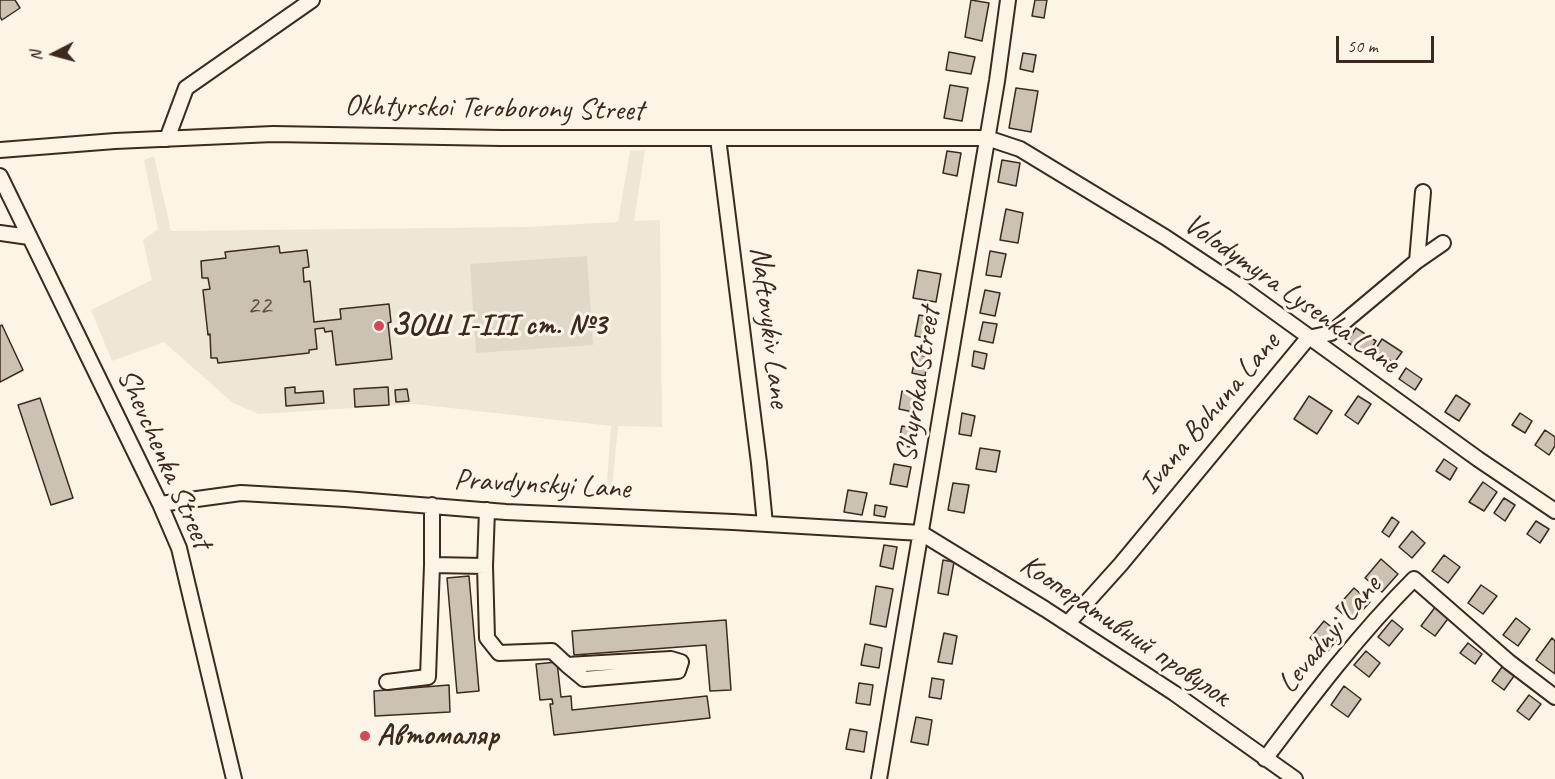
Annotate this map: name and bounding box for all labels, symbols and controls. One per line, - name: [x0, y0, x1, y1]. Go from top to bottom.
- north arrow: [24, 24, 84, 84]
- scale bar: [1339, 24, 1436, 62]
- text: 50 m: [1347, 35, 1378, 57]
- text: N: [26, 50, 47, 62]
- street label: Okhtyrskoi Teroborony Street: [344, 88, 644, 130]
- street label: Volodymyra Lysenka Lane: [1176, 206, 1406, 382]
- street label: Naftovykiv Lane: [741, 244, 797, 410]
- house number: 22: [247, 290, 271, 322]
- street label: Shyroka Street: [889, 305, 949, 465]
- place label: ЗОШ І-ІІІ ст. №3: [391, 308, 607, 344]
- marker: ЗОШ І-ІІІ ст. №3: [372, 319, 386, 333]
- street label: Ivana Bohuna Lane: [1132, 326, 1288, 502]
- street label: Shevchenka Street: [108, 364, 220, 554]
- street label: Pravdynskyi Lane: [453, 462, 631, 508]
- street label: Кооперативний провулок: [1013, 547, 1237, 715]
- street label: Levadnyi Lane: [1271, 569, 1389, 701]
- place label: Автомаляр: [377, 718, 499, 754]
- marker: Автомаляр: [358, 729, 372, 743]

